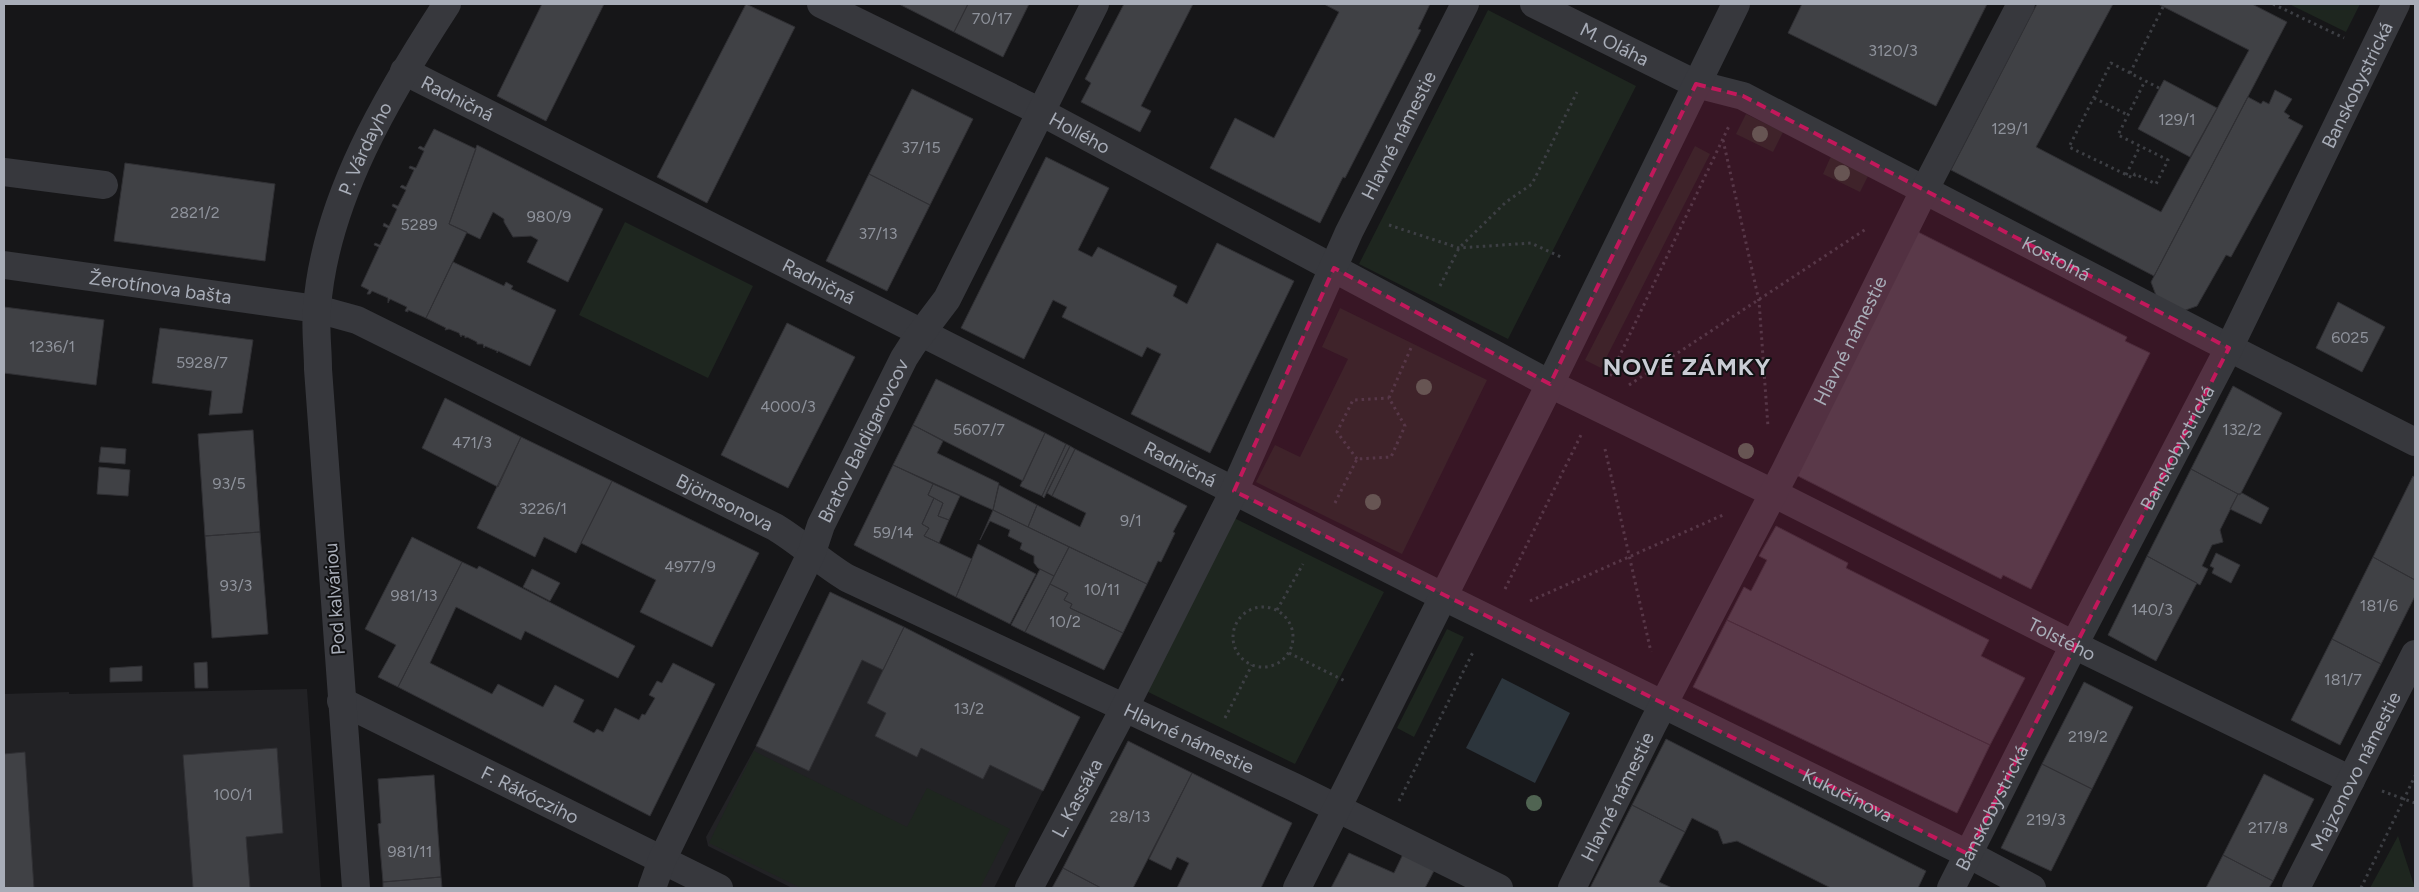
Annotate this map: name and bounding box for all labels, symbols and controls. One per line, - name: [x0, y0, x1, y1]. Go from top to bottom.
- house number: 70/17: [972, 9, 1013, 28]
- street label: M. Oláha: [1576, 18, 1653, 71]
- street label: Banskobystrická: [2317, 18, 2398, 152]
- house number: 3120/3: [1868, 41, 1918, 60]
- street label: Hlavné námestie: [1356, 67, 1441, 203]
- street label: Radničná: [417, 71, 497, 126]
- street label: P. Várdayho: [333, 98, 397, 199]
- street label: Hollého: [1045, 108, 1114, 159]
- house number: 129/1: [2158, 110, 2196, 129]
- house number: 129/1: [1991, 119, 2029, 138]
- house number: 37/15: [901, 138, 941, 157]
- house number: 2821/2: [170, 203, 220, 222]
- house number: 980/9: [527, 207, 571, 226]
- house number: 5289: [400, 215, 438, 234]
- house number: 37/13: [859, 224, 897, 243]
- street label: Kostolná: [2018, 232, 2094, 286]
- street label: Radničná: [779, 253, 859, 309]
- street label: Žerotínova bašta: [88, 266, 233, 309]
- street label: Hlavné námestie: [1809, 272, 1892, 409]
- house number: 6025: [2331, 328, 2369, 347]
- house number: 1236/1: [29, 337, 75, 356]
- district label: NOVÉ ZÁMKY: [1603, 352, 1771, 381]
- house number: 5928/7: [176, 353, 228, 372]
- street label: Bratov Baldigarovcov: [813, 355, 914, 527]
- street label: Banskobystrická: [2135, 382, 2219, 514]
- house number: 4000/3: [760, 397, 816, 416]
- house number: 5607/7: [953, 420, 1005, 439]
- house number: 132/2: [2222, 420, 2262, 439]
- house number: 471/3: [452, 433, 492, 452]
- street label: Radničná: [1140, 436, 1220, 492]
- street label: Björnsonova: [672, 469, 777, 536]
- house number: 93/5: [212, 474, 246, 493]
- house number: 3226/1: [519, 499, 567, 518]
- house number: 9/1: [1120, 511, 1142, 530]
- house number: 59/14: [872, 523, 914, 542]
- street label: Pod kalváriou: [319, 542, 350, 656]
- house number: 4977/9: [664, 557, 716, 576]
- house number: 93/3: [220, 576, 252, 595]
- house number: 10/11: [1084, 580, 1120, 599]
- house number: 981/13: [390, 586, 438, 605]
- house number: 181/6: [2360, 596, 2398, 615]
- house number: 140/3: [2131, 600, 2173, 619]
- house number: 10/2: [1049, 612, 1081, 631]
- street label: Tolstého: [2024, 613, 2099, 666]
- house number: 181/7: [2324, 670, 2362, 689]
- street label: Majzonovo námestie: [2306, 688, 2406, 855]
- street label: Hlavné námestie: [1120, 698, 1258, 779]
- house number: 13/2: [954, 699, 984, 718]
- house number: 219/2: [2068, 727, 2108, 746]
- street label: Hlavné námestie: [1576, 728, 1659, 865]
- street label: Banskobystrická: [1951, 741, 2033, 875]
- street label: L. Kassáka: [1047, 755, 1107, 841]
- street label: F. Rákócziho: [477, 761, 583, 829]
- street label: Kukučínova: [1799, 764, 1896, 827]
- house number: 100/1: [213, 785, 253, 804]
- house number: 28/13: [1110, 807, 1150, 826]
- house number: 219/3: [2026, 810, 2066, 829]
- house number: 217/8: [2248, 818, 2288, 837]
- house number: 981/11: [388, 842, 432, 861]

